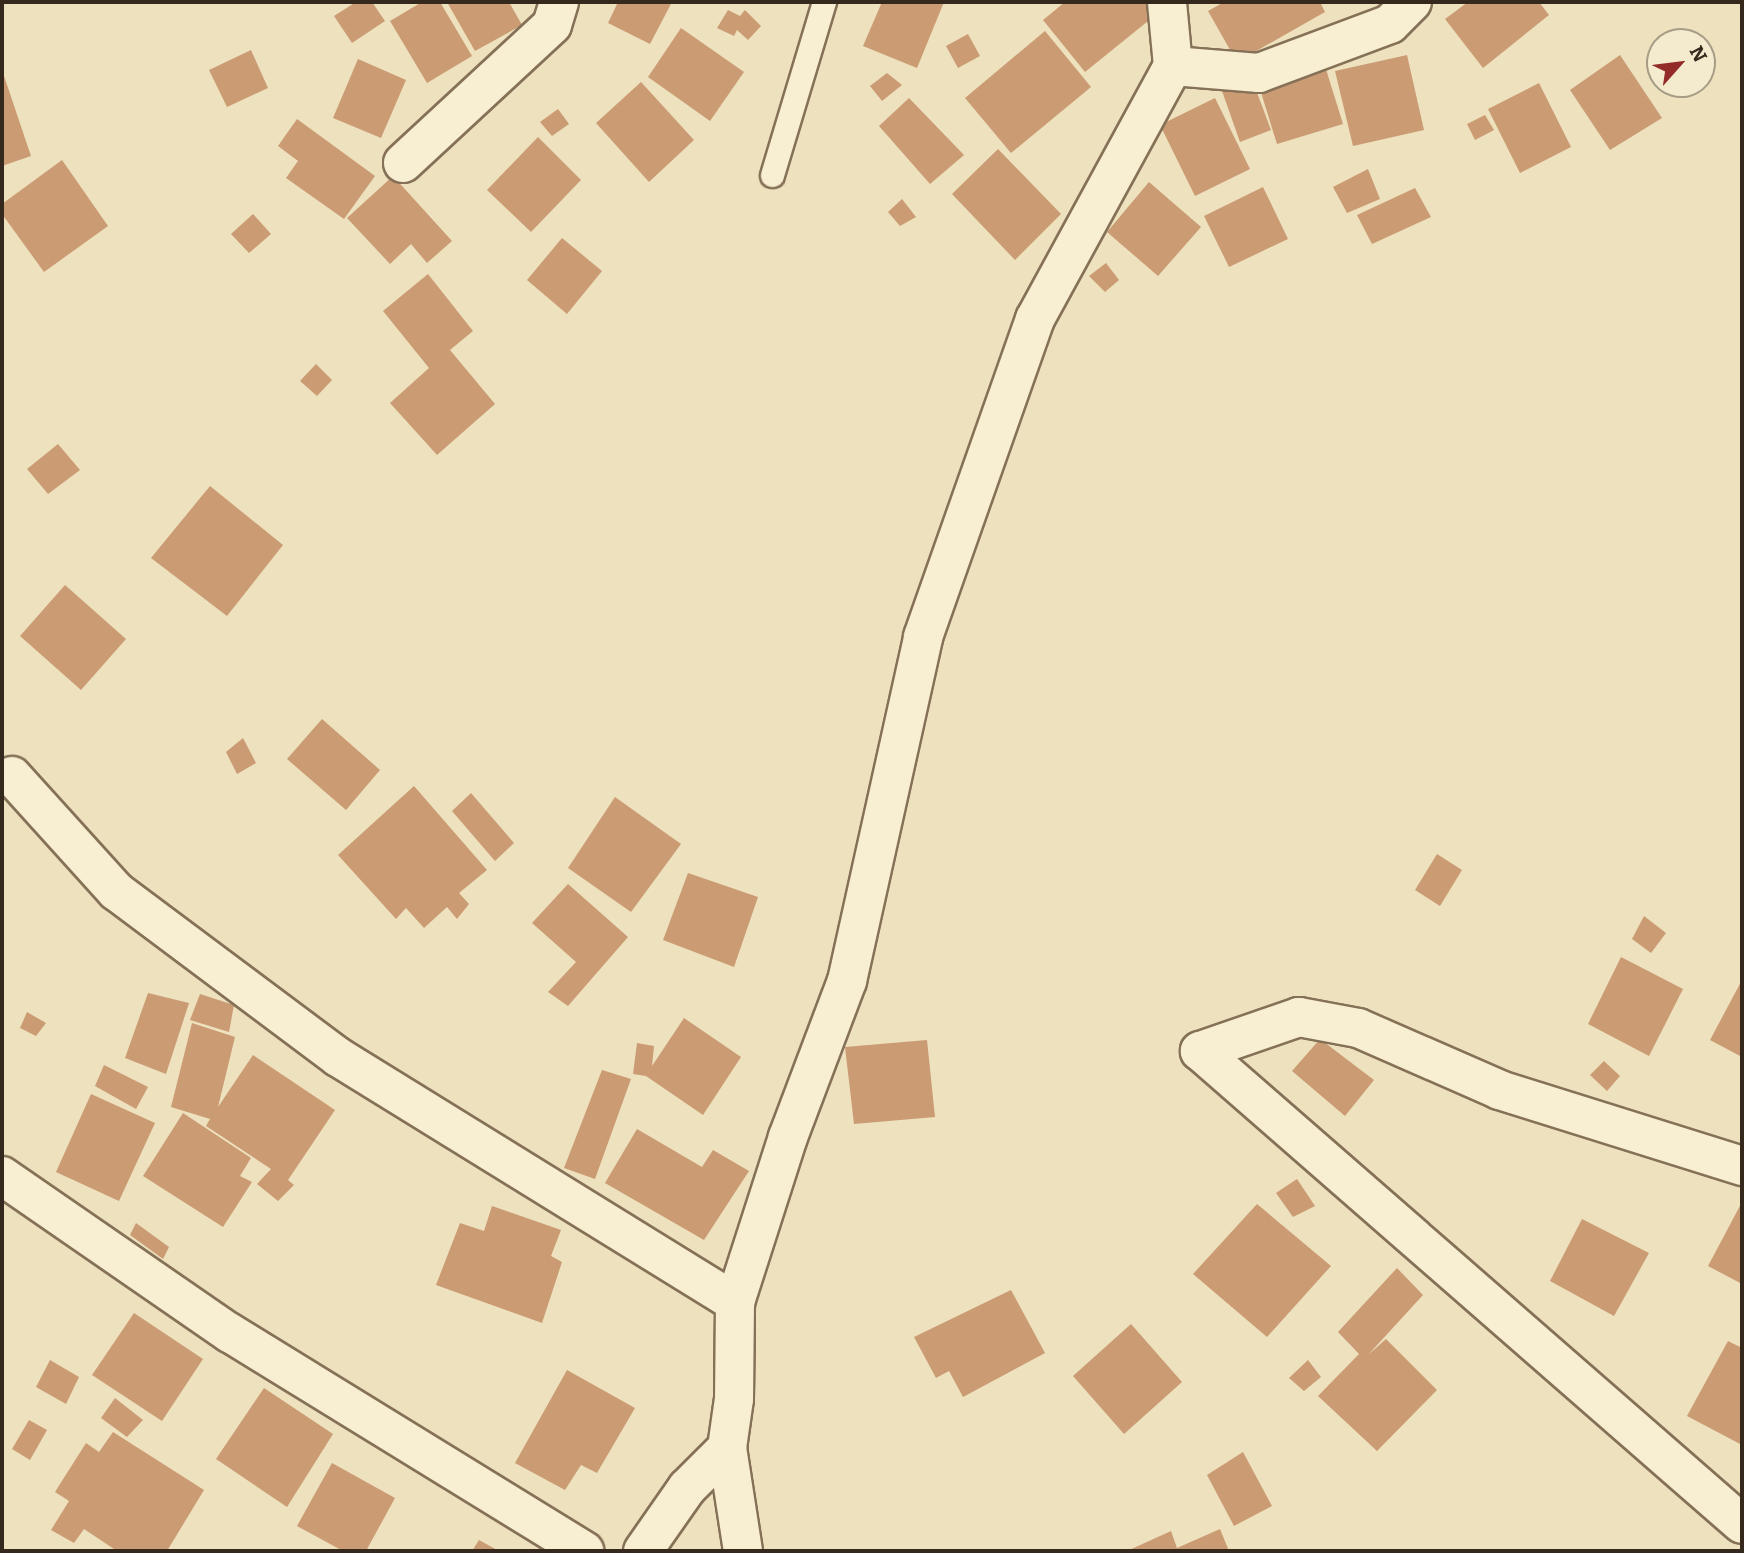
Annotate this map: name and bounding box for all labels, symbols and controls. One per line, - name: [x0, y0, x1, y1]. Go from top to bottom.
- north arrow: [1646, 28, 1716, 98]
- text: N: [1685, 42, 1712, 66]

